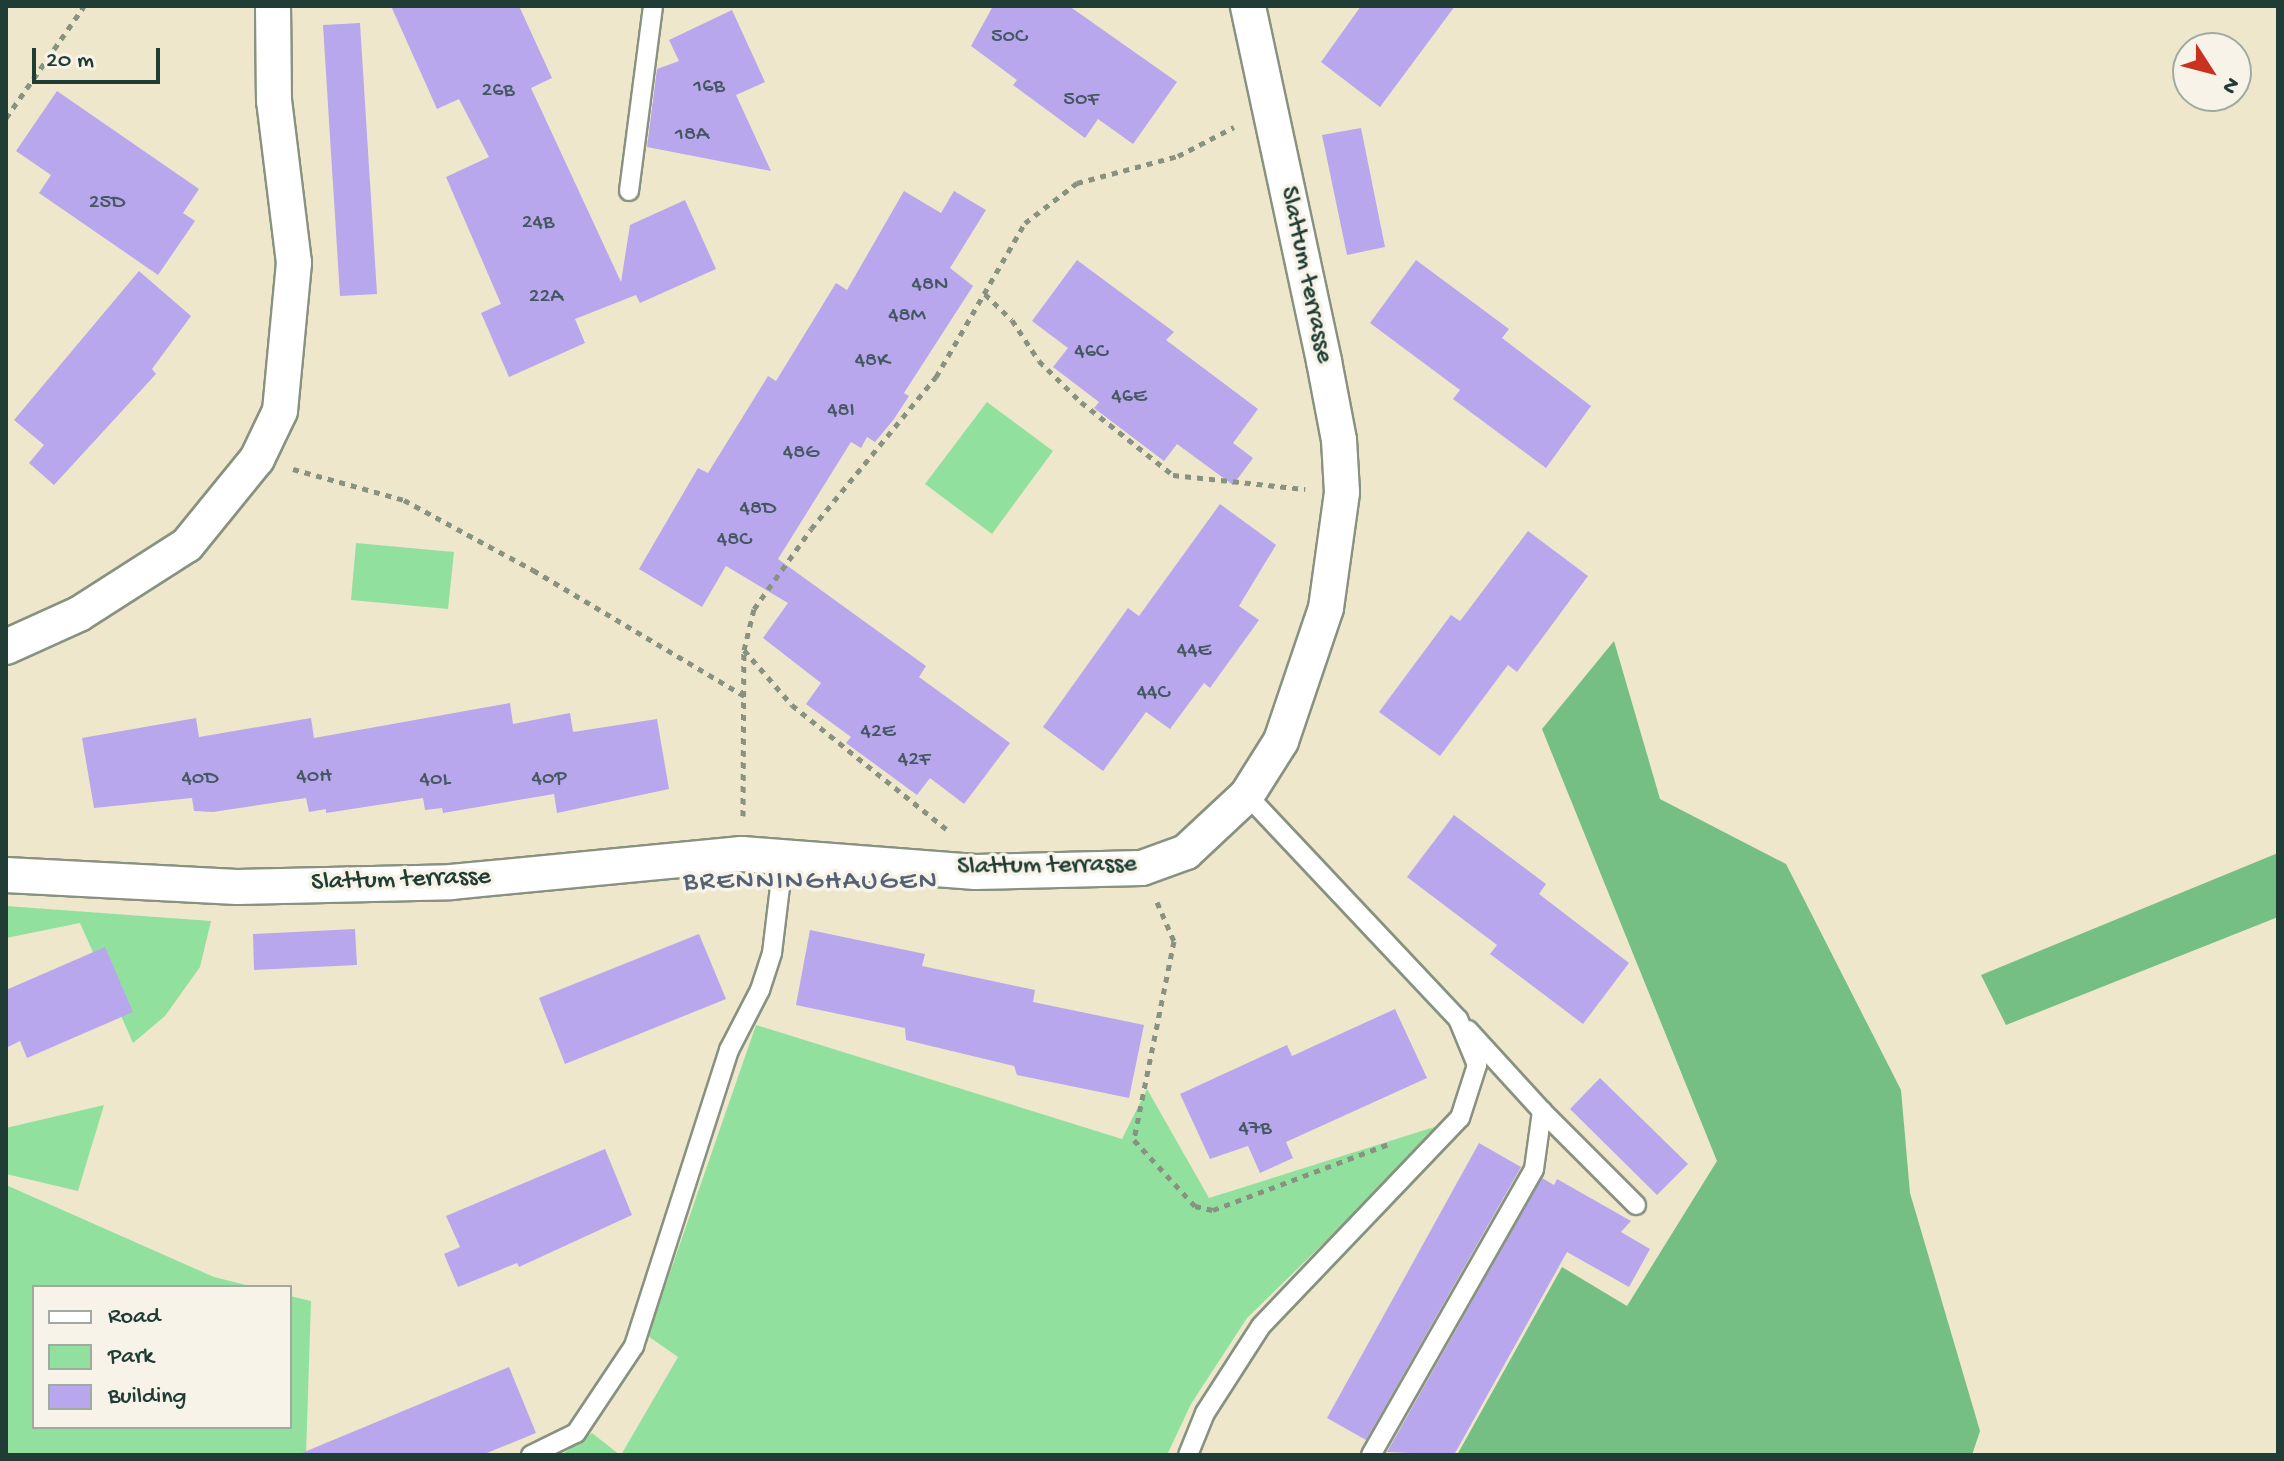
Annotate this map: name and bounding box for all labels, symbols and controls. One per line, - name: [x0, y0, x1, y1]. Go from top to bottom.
- house number: 50C: [991, 25, 1027, 51]
- scale bar: [36, 32, 164, 82]
- north arrow: [2172, 32, 2252, 112]
- text: 20 m: [46, 47, 94, 76]
- text: N: [2215, 71, 2245, 98]
- house number: 16B: [693, 75, 725, 101]
- house number: 26B: [481, 79, 515, 105]
- house number: 50F: [1063, 88, 1099, 114]
- house number: 18A: [675, 123, 709, 149]
- street label: Slattum terrasse: [1271, 184, 1339, 366]
- house number: 25D: [89, 191, 125, 217]
- house number: 24B: [522, 211, 554, 237]
- house number: 48N: [912, 273, 948, 299]
- house number: 22A: [529, 285, 563, 311]
- house number: 48M: [888, 304, 926, 330]
- house number: 46C: [1074, 340, 1108, 366]
- house number: 48K: [855, 349, 889, 375]
- house number: 46E: [1111, 385, 1147, 411]
- house number: 48I: [827, 399, 855, 425]
- house number: 48G: [783, 441, 819, 467]
- house number: 48D: [740, 497, 776, 523]
- house number: 48C: [717, 528, 751, 554]
- house number: 44E: [1177, 639, 1211, 665]
- house number: 44C: [1137, 681, 1169, 707]
- house number: 42E: [861, 720, 895, 746]
- house number: 42F: [898, 748, 930, 774]
- house number: 40H: [296, 765, 332, 791]
- house number: 40D: [181, 767, 219, 793]
- house number: 40P: [531, 767, 567, 793]
- house number: 40L: [420, 768, 450, 794]
- street label: Slattum terrasse: [957, 850, 1137, 884]
- street label: Slattum terrasse: [311, 862, 491, 900]
- district label: BRENNINGHAUGEN: [683, 866, 939, 900]
- house number: 47B: [1238, 1117, 1272, 1143]
- legend: [32, 1285, 292, 1429]
- text: Road: [108, 1303, 160, 1332]
- text: Park: [108, 1343, 154, 1372]
- text: Building: [108, 1383, 186, 1412]

